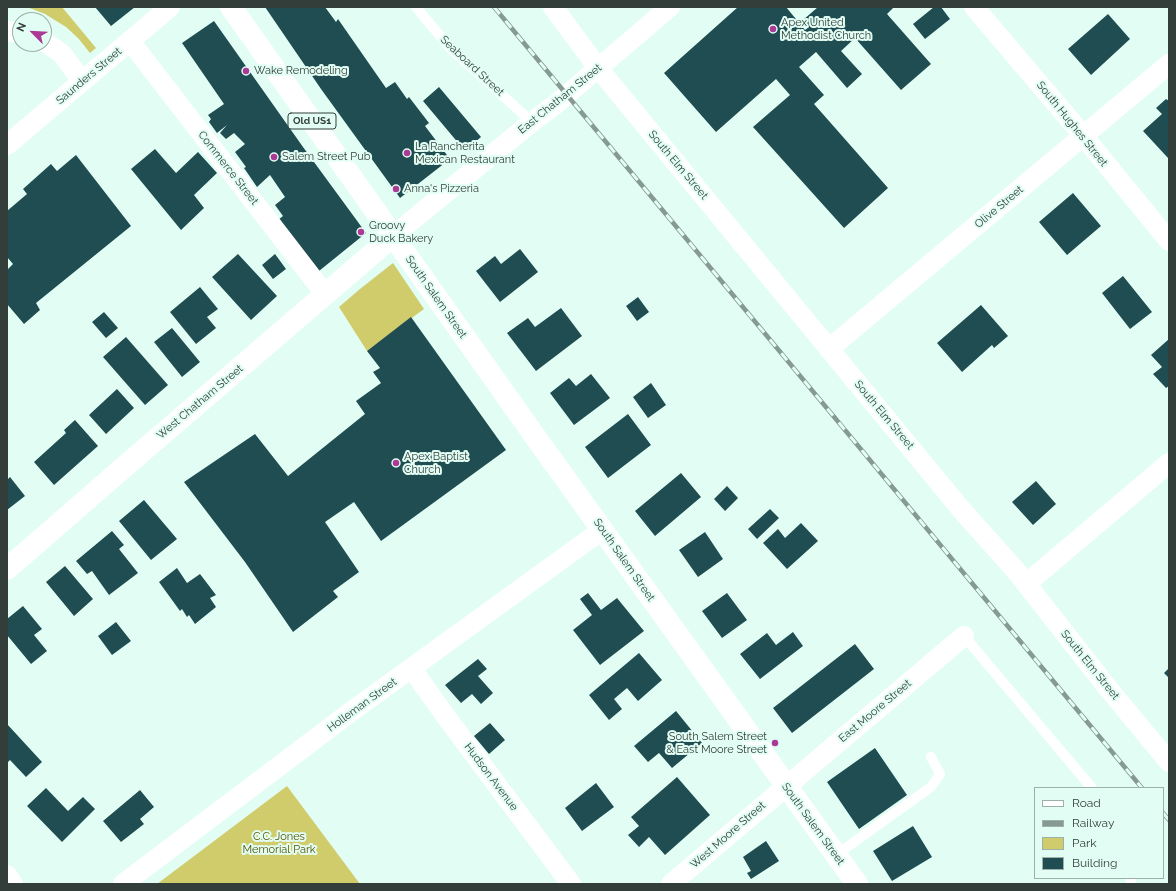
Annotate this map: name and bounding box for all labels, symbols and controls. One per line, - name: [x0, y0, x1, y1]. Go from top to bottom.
- north arrow: [12, 12, 52, 52]
- place label: Apex United Methodist Church: [781, 16, 871, 42]
- text: N: [14, 21, 29, 34]
- marker: Apex United Methodist Church: [768, 24, 778, 34]
- street label: Seaboard Street: [437, 33, 507, 99]
- street label: Saunders Street: [54, 45, 124, 107]
- street label: East Chatham Street: [515, 61, 605, 137]
- place label: Wake Remodeling: [254, 64, 348, 78]
- marker: Wake Remodeling: [241, 66, 251, 76]
- street label: South Hughes Street: [1034, 79, 1110, 169]
- road number: Old US1: [288, 113, 336, 129]
- street label: Commerce Street: [195, 128, 261, 208]
- street label: South Elm Street: [645, 128, 711, 202]
- place label: La Rancherita Mexican Restaurant: [415, 140, 515, 166]
- marker: La Rancherita Mexican Restaurant: [402, 148, 412, 158]
- place label: Salem Street Pub: [282, 150, 370, 164]
- marker: Salem Street Pub: [269, 152, 279, 162]
- place label: Anna's Pizzeria: [404, 182, 479, 196]
- street label: Olive Street: [972, 183, 1026, 231]
- marker: Anna's Pizzeria: [391, 184, 401, 194]
- place label: Groovy Duck Bakery: [369, 219, 433, 245]
- marker: Groovy Duck Bakery: [356, 227, 366, 237]
- street label: South Salem Street: [402, 253, 470, 341]
- street label: West Chatham Street: [154, 362, 246, 442]
- street label: South Elm Street: [851, 378, 917, 452]
- place label: Apex Baptist Church: [404, 450, 468, 476]
- marker: Apex Baptist Church: [391, 458, 401, 468]
- street label: South Salem Street: [590, 516, 658, 604]
- street label: South Elm Street: [1058, 628, 1122, 702]
- street label: Holleman Street: [325, 675, 399, 735]
- street label: East Moore Street: [836, 677, 914, 745]
- place label: South Salem Street & East Moore Street: [666, 730, 767, 756]
- marker: South Salem Street & East Moore Street: [770, 738, 780, 748]
- street label: Hudson Avenue: [461, 741, 521, 813]
- street label: South Salem Street: [779, 780, 847, 868]
- legend: [1034, 787, 1164, 879]
- text: Road: [1072, 796, 1101, 810]
- street label: West Moore Street: [688, 799, 768, 871]
- text: Railway: [1072, 816, 1114, 830]
- park label: C.C. Jones Memorial Park: [242, 830, 316, 856]
- text: Park: [1072, 836, 1097, 850]
- text: Building: [1072, 856, 1118, 870]

